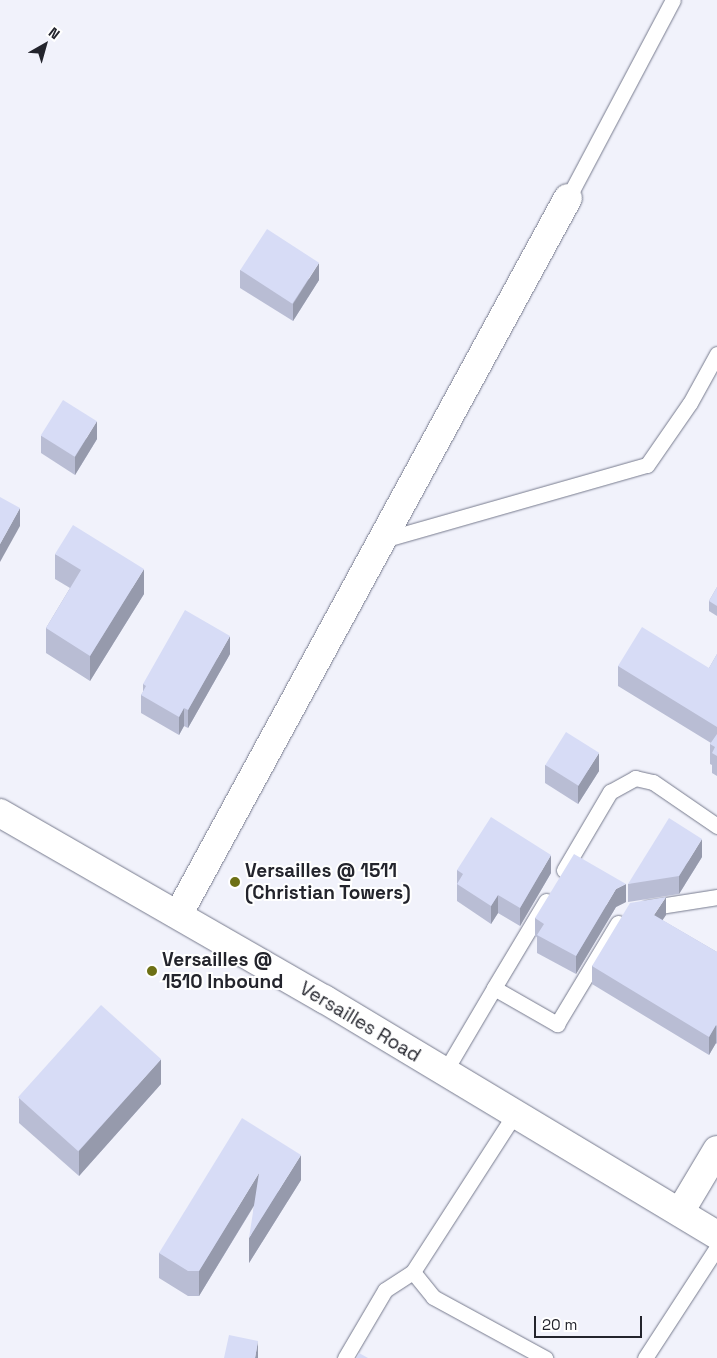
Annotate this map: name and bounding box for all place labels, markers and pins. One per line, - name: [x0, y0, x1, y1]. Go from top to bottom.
- place label: Versailles @ 1511 (Christian Towers): [245, 860, 411, 904]
- marker: Versailles @ 1511 (Christian Towers): [229, 876, 241, 888]
- place label: Versailles @ 1510 Inbound: [162, 949, 283, 993]
- marker: Versailles @ 1510 Inbound: [146, 965, 158, 977]

